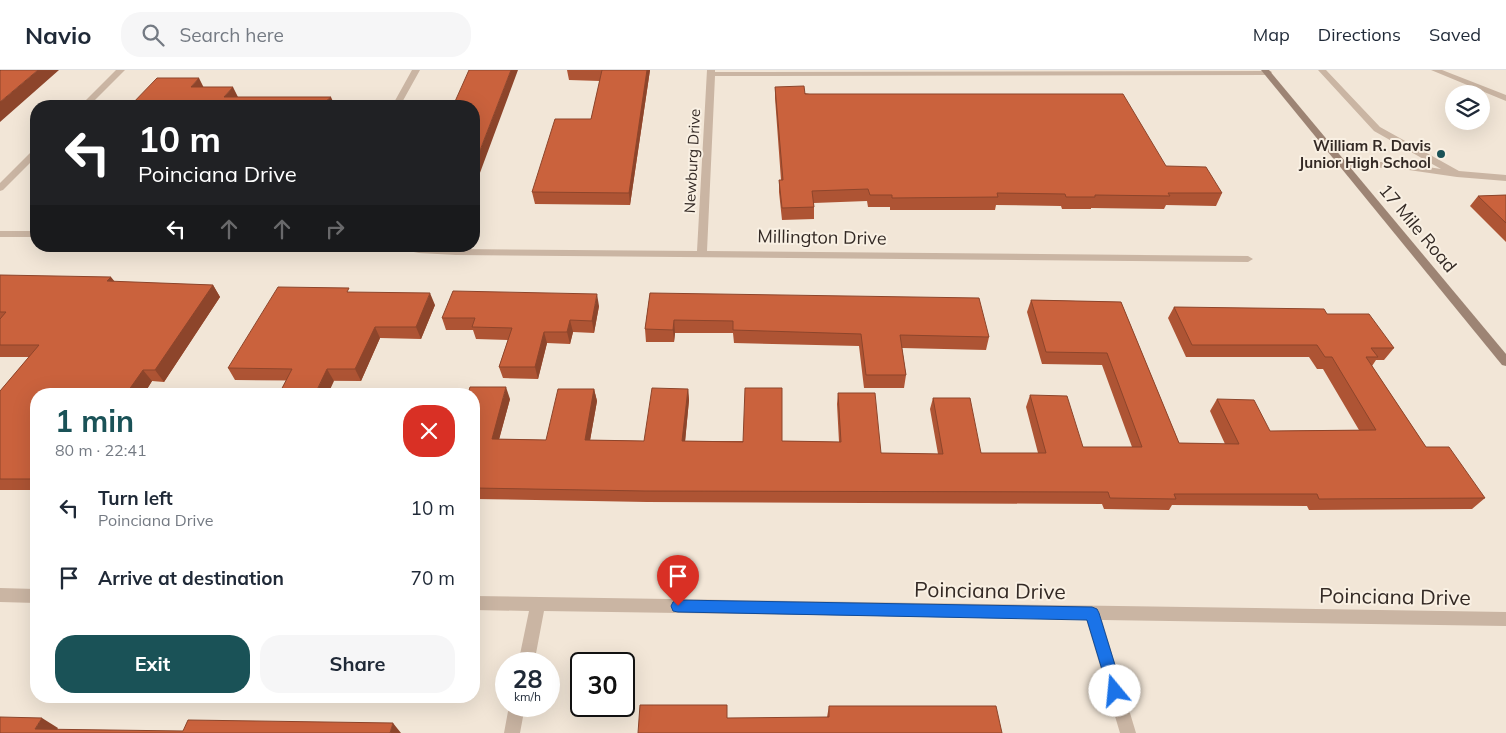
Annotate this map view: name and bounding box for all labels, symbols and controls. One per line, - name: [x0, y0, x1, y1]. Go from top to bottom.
- search box: [121, 12, 471, 57]
- text: Navio: [25, 20, 91, 50]
- icon: search: [139, 21, 167, 49]
- text: Search here: [179, 23, 284, 47]
- text: Map: [1253, 23, 1290, 46]
- text: Directions: [1318, 23, 1401, 46]
- text: Saved: [1429, 23, 1481, 46]
- map controls: [1445, 85, 1490, 130]
- button: layers: [1445, 85, 1490, 130]
- street label: Newburg Drive: [680, 108, 704, 214]
- text: 10 m: [138, 117, 221, 161]
- icon: left: [55, 120, 120, 185]
- place label: William R. Davis Junior High School: [1299, 136, 1431, 172]
- marker: William R. Davis Junior High School: [1435, 148, 1447, 160]
- text: Poinciana Drive: [138, 160, 297, 188]
- street label: 17 Mile Road: [1374, 179, 1462, 277]
- icon: left: [162, 215, 190, 243]
- icon: ahead: [215, 215, 243, 243]
- icon: ahead: [268, 215, 296, 243]
- icon: right: [321, 215, 349, 243]
- street label: Millington Drive: [757, 224, 887, 250]
- text: 1 min: [55, 402, 134, 440]
- button: close: [403, 405, 455, 457]
- text: 80 m · 22:41: [55, 440, 147, 460]
- text: Turn left: [98, 486, 173, 510]
- icon: left: [55, 494, 83, 522]
- text: 10 m: [411, 496, 455, 520]
- text: Poinciana Drive: [98, 510, 214, 530]
- pin: [657, 555, 699, 606]
- icon: arrive: [664, 562, 692, 590]
- icon: arrive: [55, 564, 83, 592]
- text: Arrive at destination: [98, 566, 284, 590]
- text: 70 m: [411, 566, 455, 590]
- street label: Poinciana Drive: [914, 576, 1066, 604]
- street label: Poinciana Drive: [1319, 582, 1471, 610]
- button: Exit: [55, 635, 250, 693]
- button: Share: [260, 635, 455, 693]
- speed limit sign: 30: [570, 652, 635, 717]
- text: 28: [512, 663, 543, 694]
- position arrow: [1088, 664, 1140, 716]
- text: km/h: [514, 689, 541, 704]

